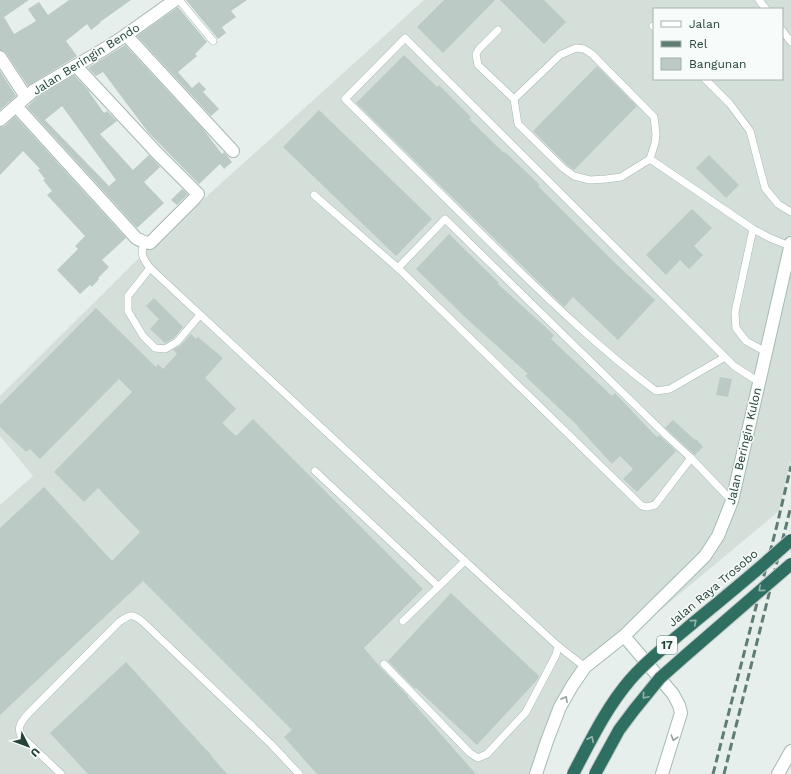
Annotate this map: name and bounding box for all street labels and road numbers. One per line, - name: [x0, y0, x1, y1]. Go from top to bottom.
- street label: Jalan Beringin Bendo: [30, 20, 142, 98]
- street label: Jalan Beringin Kulon: [724, 386, 764, 506]
- street label: Jalan Raya Trosobo: [665, 546, 761, 630]
- road number: 17: [657, 636, 677, 654]

